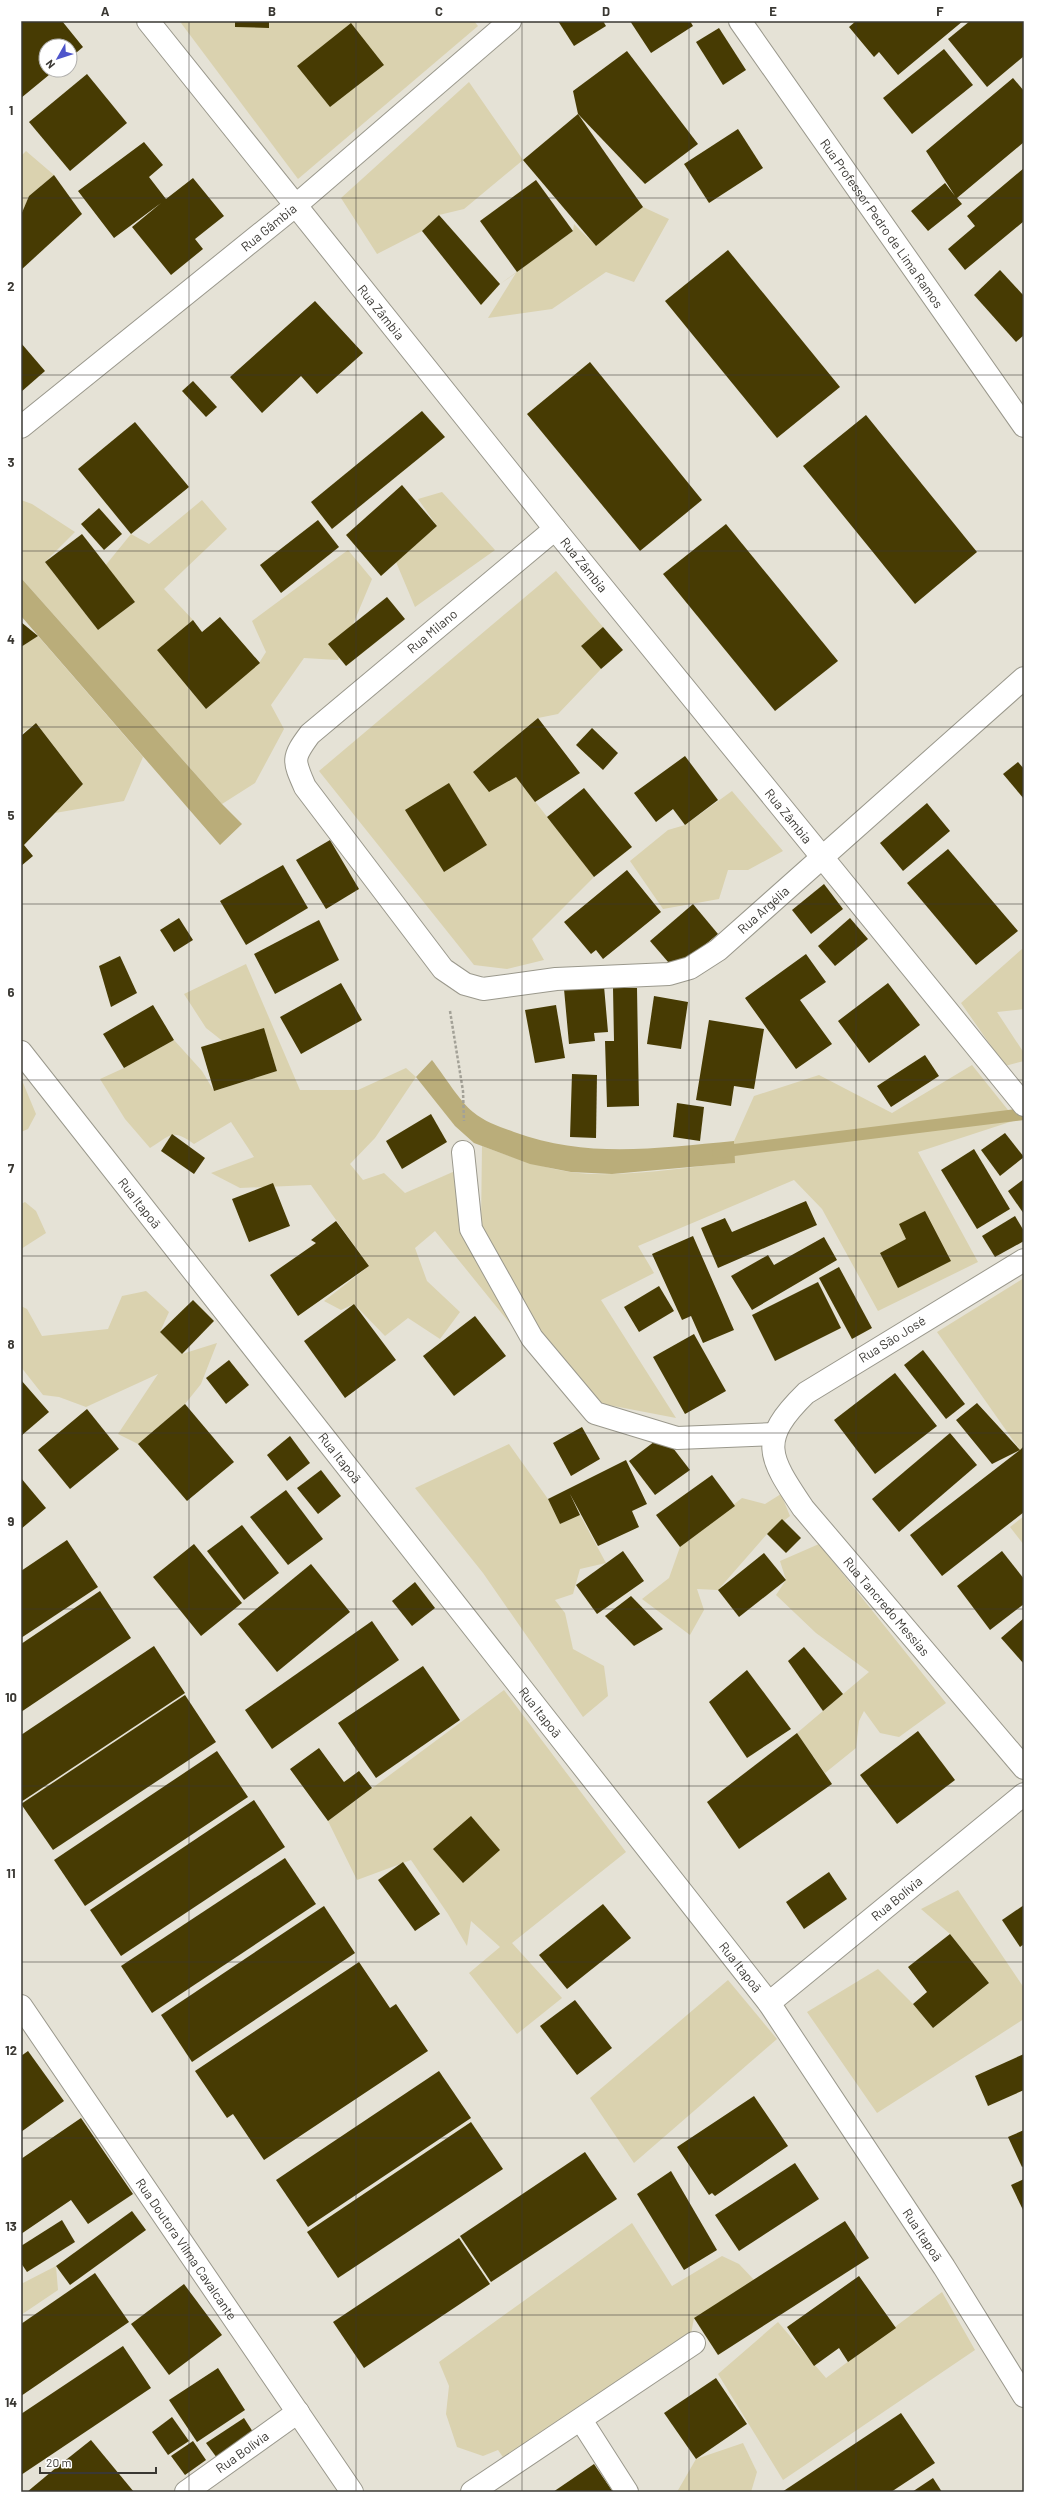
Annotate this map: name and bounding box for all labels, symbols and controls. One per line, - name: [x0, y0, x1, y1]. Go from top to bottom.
- text: A: [101, 3, 110, 19]
- text: B: [268, 3, 276, 19]
- text: C: [435, 3, 443, 19]
- text: D: [602, 3, 610, 19]
- text: E: [769, 3, 777, 19]
- text: F: [936, 3, 944, 19]
- north arrow: [38, 38, 78, 78]
- text: N: [42, 58, 57, 72]
- text: 1: [9, 102, 13, 118]
- street label: Rua Professor Pedro de Lima Ramos: [817, 135, 947, 311]
- street label: Rua Gâmbia: [238, 200, 299, 254]
- text: 2: [7, 278, 15, 294]
- street label: Rua Zâmbia: [354, 281, 408, 343]
- text: 3: [7, 454, 15, 470]
- street label: Rua Zâmbia: [557, 534, 611, 595]
- street label: Rua Milano: [404, 605, 460, 657]
- text: 4: [7, 631, 15, 647]
- street label: Rua Zâmbia: [762, 785, 816, 847]
- text: 5: [7, 807, 15, 823]
- street label: Rua Argélia: [734, 883, 792, 937]
- text: 6: [8, 984, 15, 1000]
- text: 7: [8, 1160, 15, 1176]
- street label: Rua Itapoã: [115, 1174, 164, 1231]
- street label: Rua São José: [856, 1312, 928, 1366]
- text: 8: [7, 1336, 15, 1352]
- street label: Rua Itapoã: [315, 1429, 365, 1486]
- text: 9: [8, 1513, 15, 1529]
- street label: Rua Tancredo Messias: [840, 1554, 933, 1659]
- street label: Rua Itapoã: [516, 1684, 565, 1741]
- text: 10: [5, 1689, 17, 1705]
- text: 11: [6, 1865, 16, 1881]
- street label: Rua Bolívia: [868, 1873, 925, 1924]
- street label: Rua Itapoã: [716, 1938, 765, 1995]
- text: 12: [5, 2042, 17, 2058]
- street label: Rua Doutora Vilma Cavalcante: [133, 2175, 240, 2323]
- street label: Rua Itapoã: [899, 2205, 946, 2264]
- text: 13: [5, 2218, 17, 2234]
- text: 14: [5, 2394, 17, 2410]
- street label: Rua Bolívia: [213, 2428, 272, 2476]
- scale bar: [40, 2449, 156, 2475]
- text: 20 m: [46, 2455, 72, 2469]

